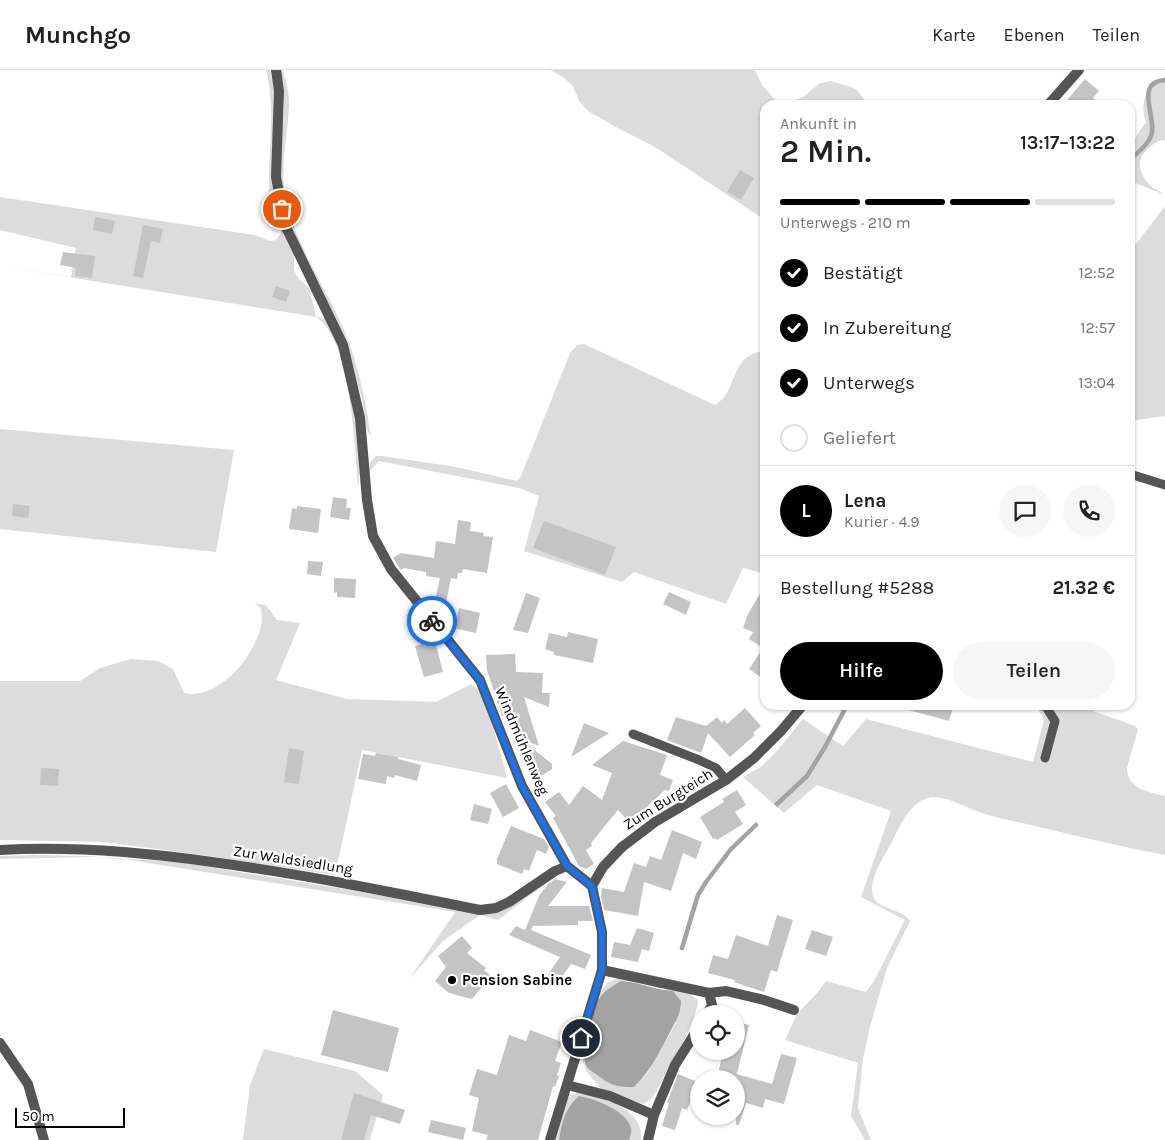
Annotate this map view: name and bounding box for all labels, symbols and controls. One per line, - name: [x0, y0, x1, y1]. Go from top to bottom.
- text: Munchgo: [25, 21, 131, 49]
- text: Karte: [932, 24, 976, 46]
- text: Ebenen: [1004, 24, 1065, 46]
- text: Teilen: [1093, 24, 1140, 46]
- text: Ankunft in: [780, 114, 857, 133]
- text: 13:17–13:22: [1020, 132, 1115, 154]
- text: 2 Min.: [780, 133, 871, 170]
- pin: [261, 188, 303, 230]
- icon: bag: [268, 195, 296, 223]
- text: Unterwegs · 210 m: [780, 213, 911, 232]
- icon: check: [780, 259, 808, 287]
- text: Bestätigt: [823, 262, 903, 284]
- text: 12:52: [1078, 263, 1115, 282]
- icon: check: [780, 314, 808, 342]
- text: In Zubereitung: [823, 317, 951, 339]
- text: 12:57: [1080, 318, 1115, 337]
- icon: check: [780, 369, 808, 397]
- text: Unterwegs: [823, 372, 915, 394]
- text: 13:04: [1078, 373, 1115, 392]
- text: Geliefert: [823, 427, 896, 449]
- button: chat: [999, 485, 1051, 537]
- button: phone: [1063, 485, 1115, 537]
- text: Lena: [844, 490, 886, 512]
- text: L: [801, 500, 811, 522]
- text: Kurier · 4.9: [844, 512, 920, 531]
- text: Bestellung #5288: [780, 577, 934, 599]
- text: 21.32 €: [1052, 577, 1115, 599]
- courier: [407, 596, 457, 646]
- icon: bike: [418, 607, 446, 635]
- button: Hilfe: [780, 642, 943, 700]
- button: Teilen: [953, 642, 1115, 700]
- street label: Windmühlenweg: [491, 684, 553, 798]
- street label: Zum Burgteich: [620, 764, 716, 834]
- street label: Zur Waldsiedlung: [232, 842, 355, 878]
- place label: Pension Sabine: [462, 971, 572, 989]
- marker: Pension Sabine: [446, 974, 458, 986]
- map controls: [690, 1005, 745, 1125]
- button: locate: [690, 1005, 745, 1060]
- pin: [560, 1017, 602, 1059]
- icon: home: [567, 1024, 595, 1052]
- button: layers: [690, 1070, 745, 1125]
- scale bar: [15, 1105, 125, 1128]
- text: 50 m: [22, 1108, 55, 1125]

